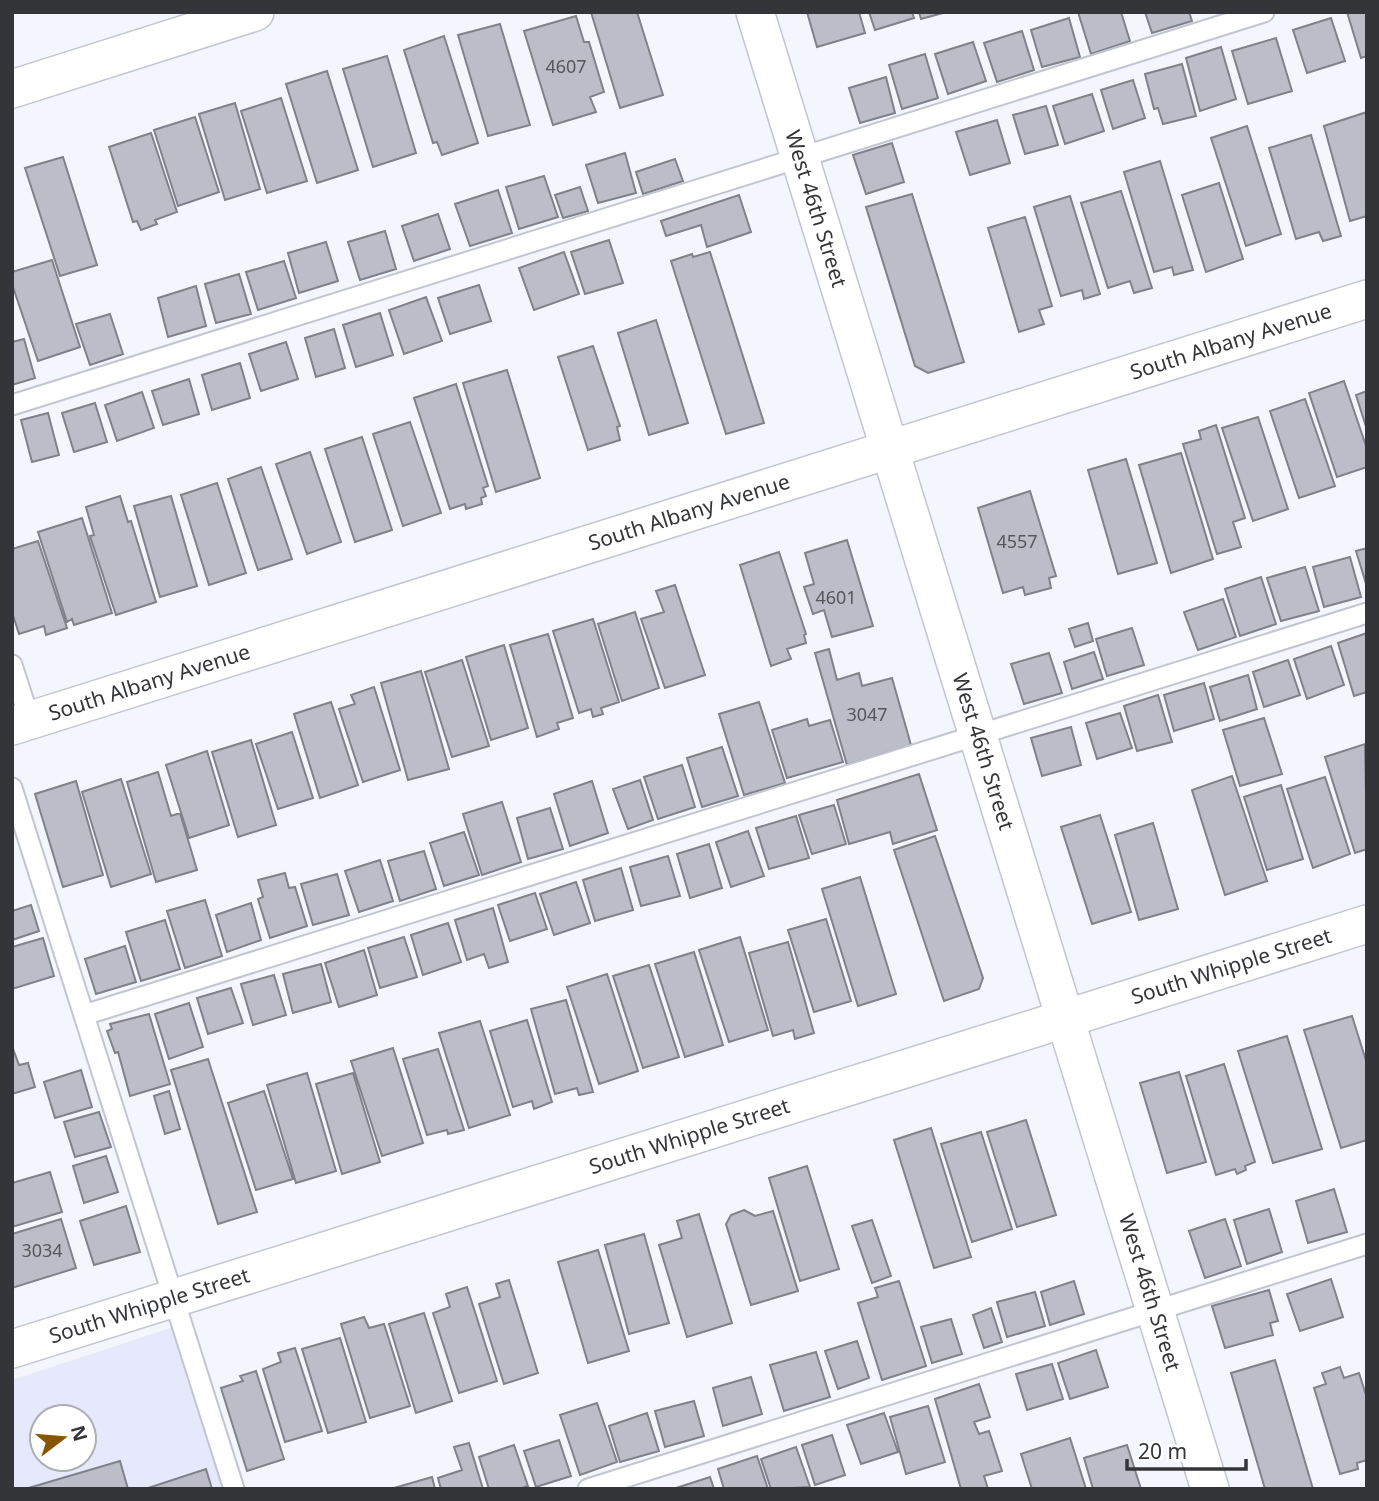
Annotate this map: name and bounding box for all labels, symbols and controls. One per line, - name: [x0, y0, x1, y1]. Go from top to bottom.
- house number: 4607: [545, 54, 587, 78]
- street label: West 46th Street: [779, 127, 854, 291]
- street label: South Albany Avenue: [1126, 296, 1335, 386]
- street label: South Albany Avenue: [585, 467, 793, 557]
- house number: 4557: [996, 529, 1038, 553]
- house number: 4601: [815, 585, 857, 609]
- street label: South Albany Avenue: [45, 637, 253, 727]
- street label: West 46th Street: [946, 669, 1021, 834]
- house number: 3047: [846, 702, 888, 726]
- street label: South Whipple Street: [1127, 921, 1335, 1010]
- street label: South Whipple Street: [585, 1091, 793, 1180]
- street label: West 46th Street: [1113, 1210, 1188, 1375]
- house number: 3034: [21, 1238, 63, 1262]
- street label: South Whipple Street: [45, 1260, 253, 1350]
- north arrow: [28, 1403, 98, 1473]
- text: N: [65, 1422, 94, 1444]
- scale bar: [1127, 1428, 1246, 1472]
- text: 20 m: [1138, 1437, 1187, 1465]

